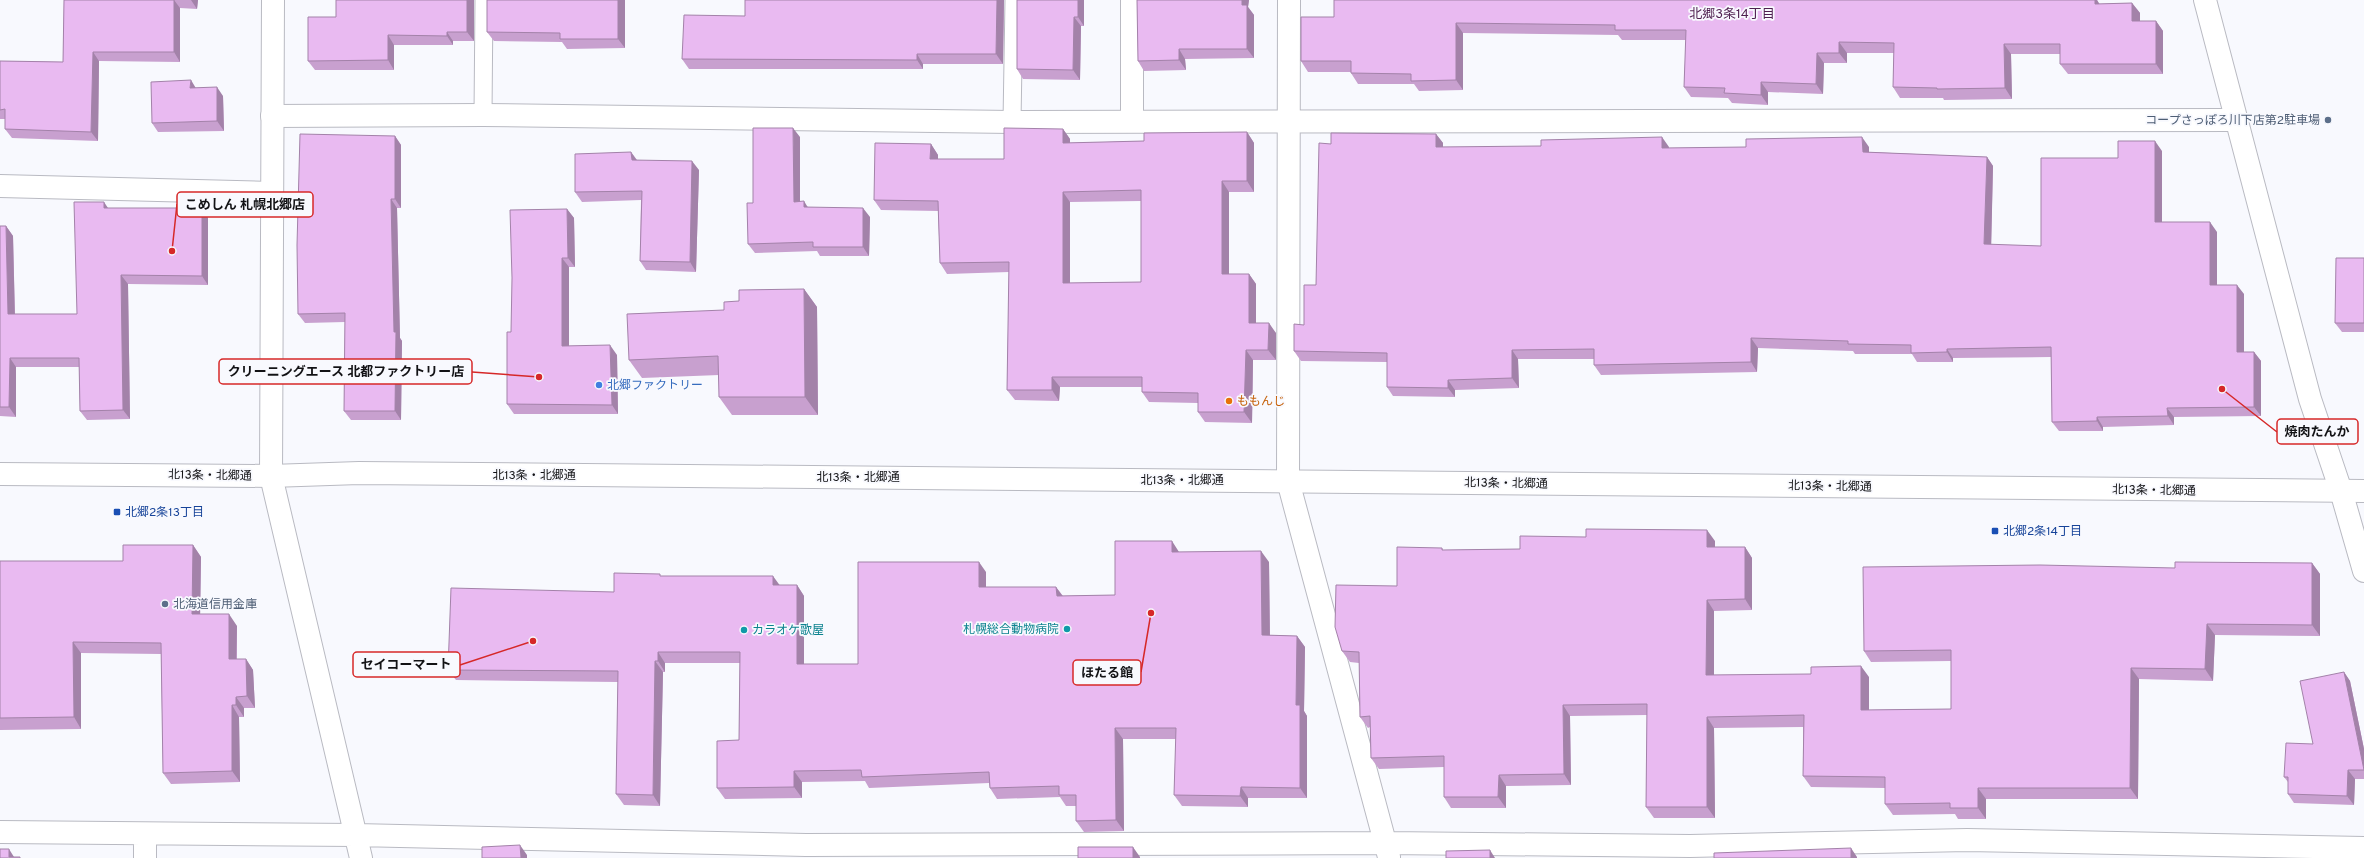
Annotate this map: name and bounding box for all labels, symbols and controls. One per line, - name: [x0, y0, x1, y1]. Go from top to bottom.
- district label: 北郷3条14丁目: [1689, 6, 1775, 23]
- place label: コープさっぽろ川下店第2駐車場: [2145, 113, 2320, 129]
- marker: コープさっぽろ川下店第2駐車場: [2323, 115, 2333, 125]
- callout: こめしん 札幌北郷店: [177, 192, 313, 217]
- text: こめしん 札幌北郷店: [185, 197, 305, 214]
- callout: クリーニングエース 北都ファクトリー店: [219, 359, 472, 384]
- text: クリーニングエース 北都ファクトリー店: [228, 364, 464, 381]
- place label: 北郷ファクトリー: [607, 378, 703, 394]
- marker: 北郷ファクトリー: [594, 380, 604, 390]
- place label: ももんじ: [1237, 394, 1285, 410]
- marker: ももんじ: [1224, 396, 1234, 406]
- callout: 焼肉たんか: [2277, 419, 2358, 444]
- text: 焼肉たんか: [2284, 425, 2350, 441]
- street label: 北13条・北郷通: [168, 467, 252, 485]
- street label: 北13条・北郷通: [492, 468, 576, 484]
- street label: 北13条・北郷通: [816, 470, 900, 486]
- street label: 北13条・北郷通: [1140, 473, 1224, 489]
- street label: 北13条・北郷通: [1464, 475, 1548, 493]
- street label: 北13条・北郷通: [1788, 478, 1872, 496]
- street label: 北13条・北郷通: [2112, 482, 2196, 500]
- place label: 北郷2条13丁目: [125, 505, 204, 521]
- marker: 北郷2条13丁目: [112, 507, 122, 517]
- place label: 北郷2条14丁目: [2003, 524, 2082, 540]
- marker: 北郷2条14丁目: [1990, 526, 2000, 536]
- place label: 北海道信用金庫: [173, 597, 257, 613]
- marker: 北海道信用金庫: [160, 599, 170, 609]
- place label: 札幌総合動物病院: [963, 622, 1059, 638]
- place label: カラオケ歌屋: [752, 623, 824, 639]
- marker: 札幌総合動物病院: [1062, 624, 1072, 634]
- marker: カラオケ歌屋: [739, 625, 749, 635]
- callout: セイコーマート: [353, 652, 460, 677]
- text: セイコーマート: [360, 658, 452, 674]
- callout: ほたる館: [1073, 660, 1141, 685]
- text: ほたる館: [1081, 666, 1133, 682]

